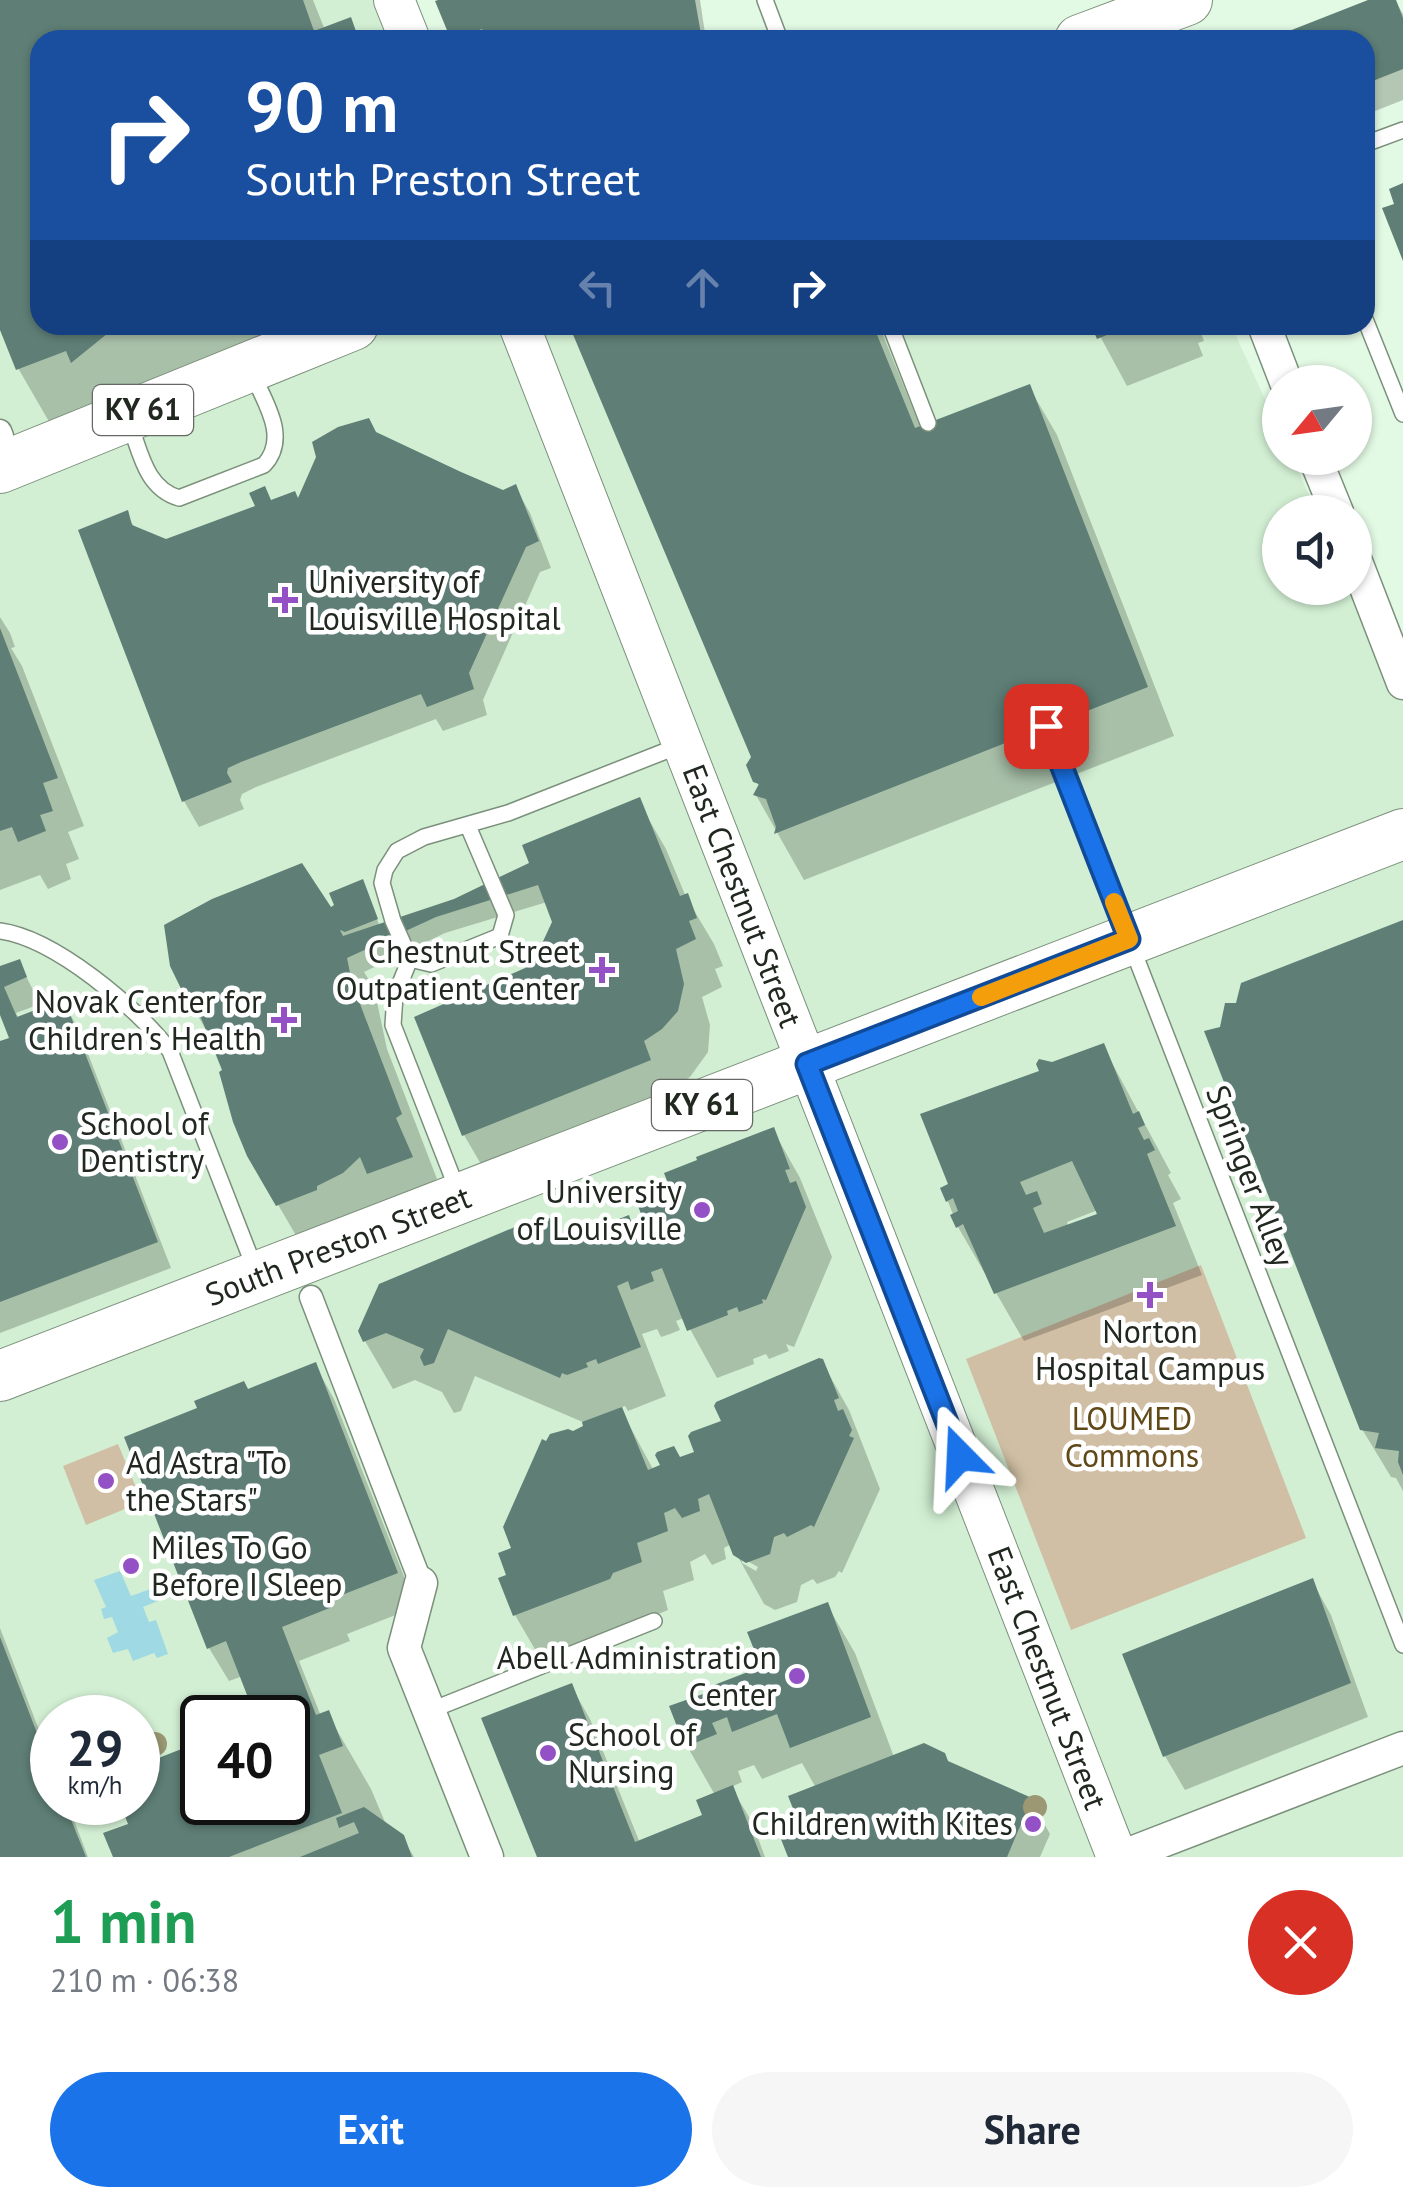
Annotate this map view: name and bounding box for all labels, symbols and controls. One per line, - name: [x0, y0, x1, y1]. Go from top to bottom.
- text: 90 m: [245, 61, 398, 151]
- icon: right: [80, 70, 210, 200]
- text: South Preston Street: [245, 149, 640, 207]
- icon: left: [570, 260, 625, 315]
- icon: ahead: [675, 260, 730, 315]
- icon: right: [780, 260, 835, 315]
- north arrow: [1262, 365, 1372, 475]
- map controls: [1262, 365, 1372, 605]
- road number: KY 61: [93, 385, 193, 435]
- button: sound: [1262, 495, 1372, 605]
- place label: University of Louisville Hospital: [308, 560, 561, 639]
- marker: University of Louisville Hospital: [272, 587, 298, 613]
- pin: [1004, 684, 1089, 769]
- icon: arrive: [1019, 699, 1074, 754]
- street label: East Chestnut Street: [673, 758, 812, 1033]
- place label: Chestnut Street Outpatient Center: [336, 930, 580, 1009]
- marker: Chestnut Street Outpatient Center: [589, 957, 615, 983]
- place label: Novak Center for Children's Health: [28, 980, 262, 1059]
- marker: Novak Center for Children's Health: [271, 1007, 297, 1033]
- street label: Springer Alley: [1197, 1079, 1305, 1272]
- road number: KY 61: [652, 1080, 752, 1130]
- place label: School of Dentistry: [80, 1102, 210, 1181]
- marker: School of Dentistry: [49, 1131, 71, 1153]
- place label: University of Louisville: [516, 1170, 682, 1249]
- street label: South Preston Street: [199, 1175, 477, 1315]
- marker: University of Louisville: [691, 1199, 713, 1221]
- marker: Norton Hospital Campus: [1137, 1282, 1163, 1308]
- place label: Norton Hospital Campus: [1035, 1310, 1265, 1389]
- park label: LOUMED Commons: [1065, 1397, 1199, 1476]
- position arrow: [908, 1404, 1012, 1508]
- place label: Ad Astra "To the Stars": [126, 1441, 287, 1520]
- marker: Ad Astra "To the Stars": [95, 1470, 117, 1492]
- place label: Miles To Go Before I Sleep: [151, 1526, 342, 1605]
- street label: East Chestnut Street: [978, 1540, 1117, 1815]
- marker: Miles To Go Before I Sleep: [120, 1555, 142, 1577]
- place label: Abell Administration Center: [497, 1636, 777, 1715]
- marker: Abell Administration Center: [786, 1665, 808, 1687]
- speed limit sign: 40: [180, 1695, 310, 1825]
- place label: School of Nursing: [568, 1713, 698, 1792]
- text: 29: [67, 1715, 123, 1780]
- marker: School of Nursing: [537, 1742, 559, 1764]
- text: km/h: [68, 1769, 122, 1801]
- place label: Children with Kites: [752, 1802, 1013, 1844]
- marker: Children with Kites: [1022, 1813, 1044, 1835]
- text: 1 min: [50, 1882, 196, 1960]
- button: close: [1248, 1890, 1353, 1995]
- text: 210 m · 06:38: [50, 1959, 239, 2001]
- button: Exit: [50, 2072, 692, 2187]
- button: Share: [712, 2072, 1353, 2187]

